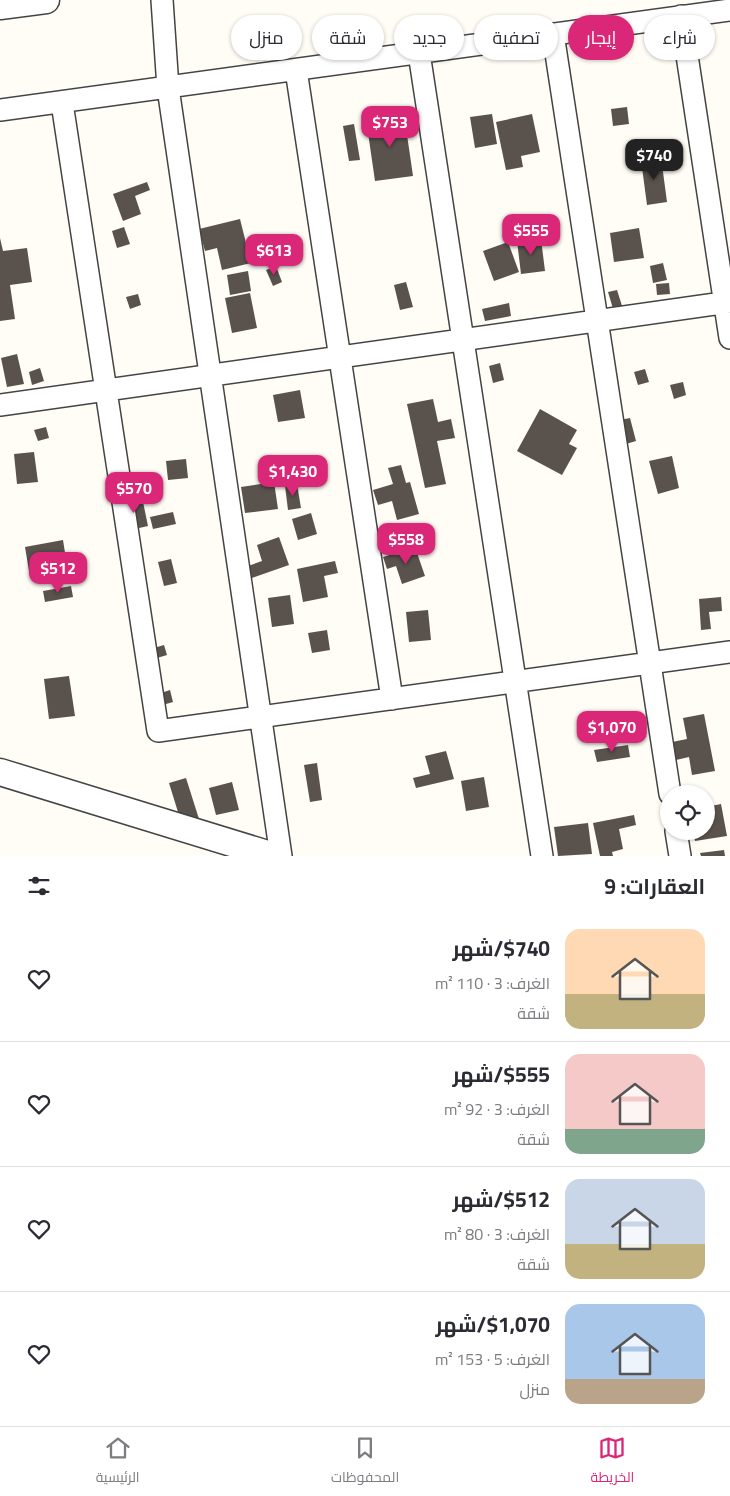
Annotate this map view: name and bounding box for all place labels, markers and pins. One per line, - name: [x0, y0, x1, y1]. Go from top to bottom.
- pin: $753: [360, 106, 420, 148]
- pin: $740: [624, 138, 684, 181]
- pin: $555: [501, 214, 561, 256]
- pin: $613: [244, 234, 304, 276]
- pin: $1,430: [252, 454, 334, 497]
- pin: $570: [104, 472, 164, 514]
- pin: $558: [376, 522, 436, 565]
- pin: $512: [28, 552, 88, 594]
- pin: $1,070: [571, 710, 653, 753]

